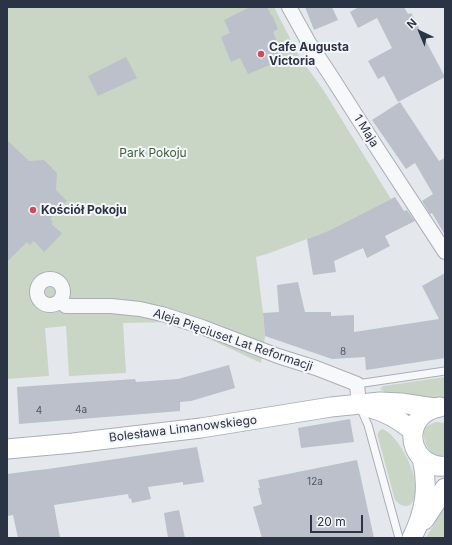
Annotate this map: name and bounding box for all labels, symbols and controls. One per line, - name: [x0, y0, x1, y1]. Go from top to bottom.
- north arrow: [400, 12, 440, 52]
- text: N: [404, 15, 420, 31]
- place label: Cafe Augusta Victoria: [269, 40, 349, 68]
- marker: Cafe Augusta Victoria: [256, 49, 266, 59]
- street label: 1 Maja: [350, 112, 382, 150]
- park label: Park Pokoju: [119, 146, 187, 160]
- place label: Kościół Pokoju: [41, 203, 127, 217]
- marker: Kościół Pokoju: [28, 205, 38, 215]
- street label: Aleja Pięciuset Lat Reformacji: [151, 306, 315, 374]
- house number: 8: [340, 346, 346, 358]
- house number: 4a: [75, 404, 87, 416]
- house number: 4: [36, 405, 42, 417]
- street label: Bolesława Limanowskiego: [108, 413, 258, 445]
- house number: 12a: [307, 476, 323, 488]
- scale bar: [312, 507, 365, 533]
- text: 20 m: [317, 514, 346, 529]

